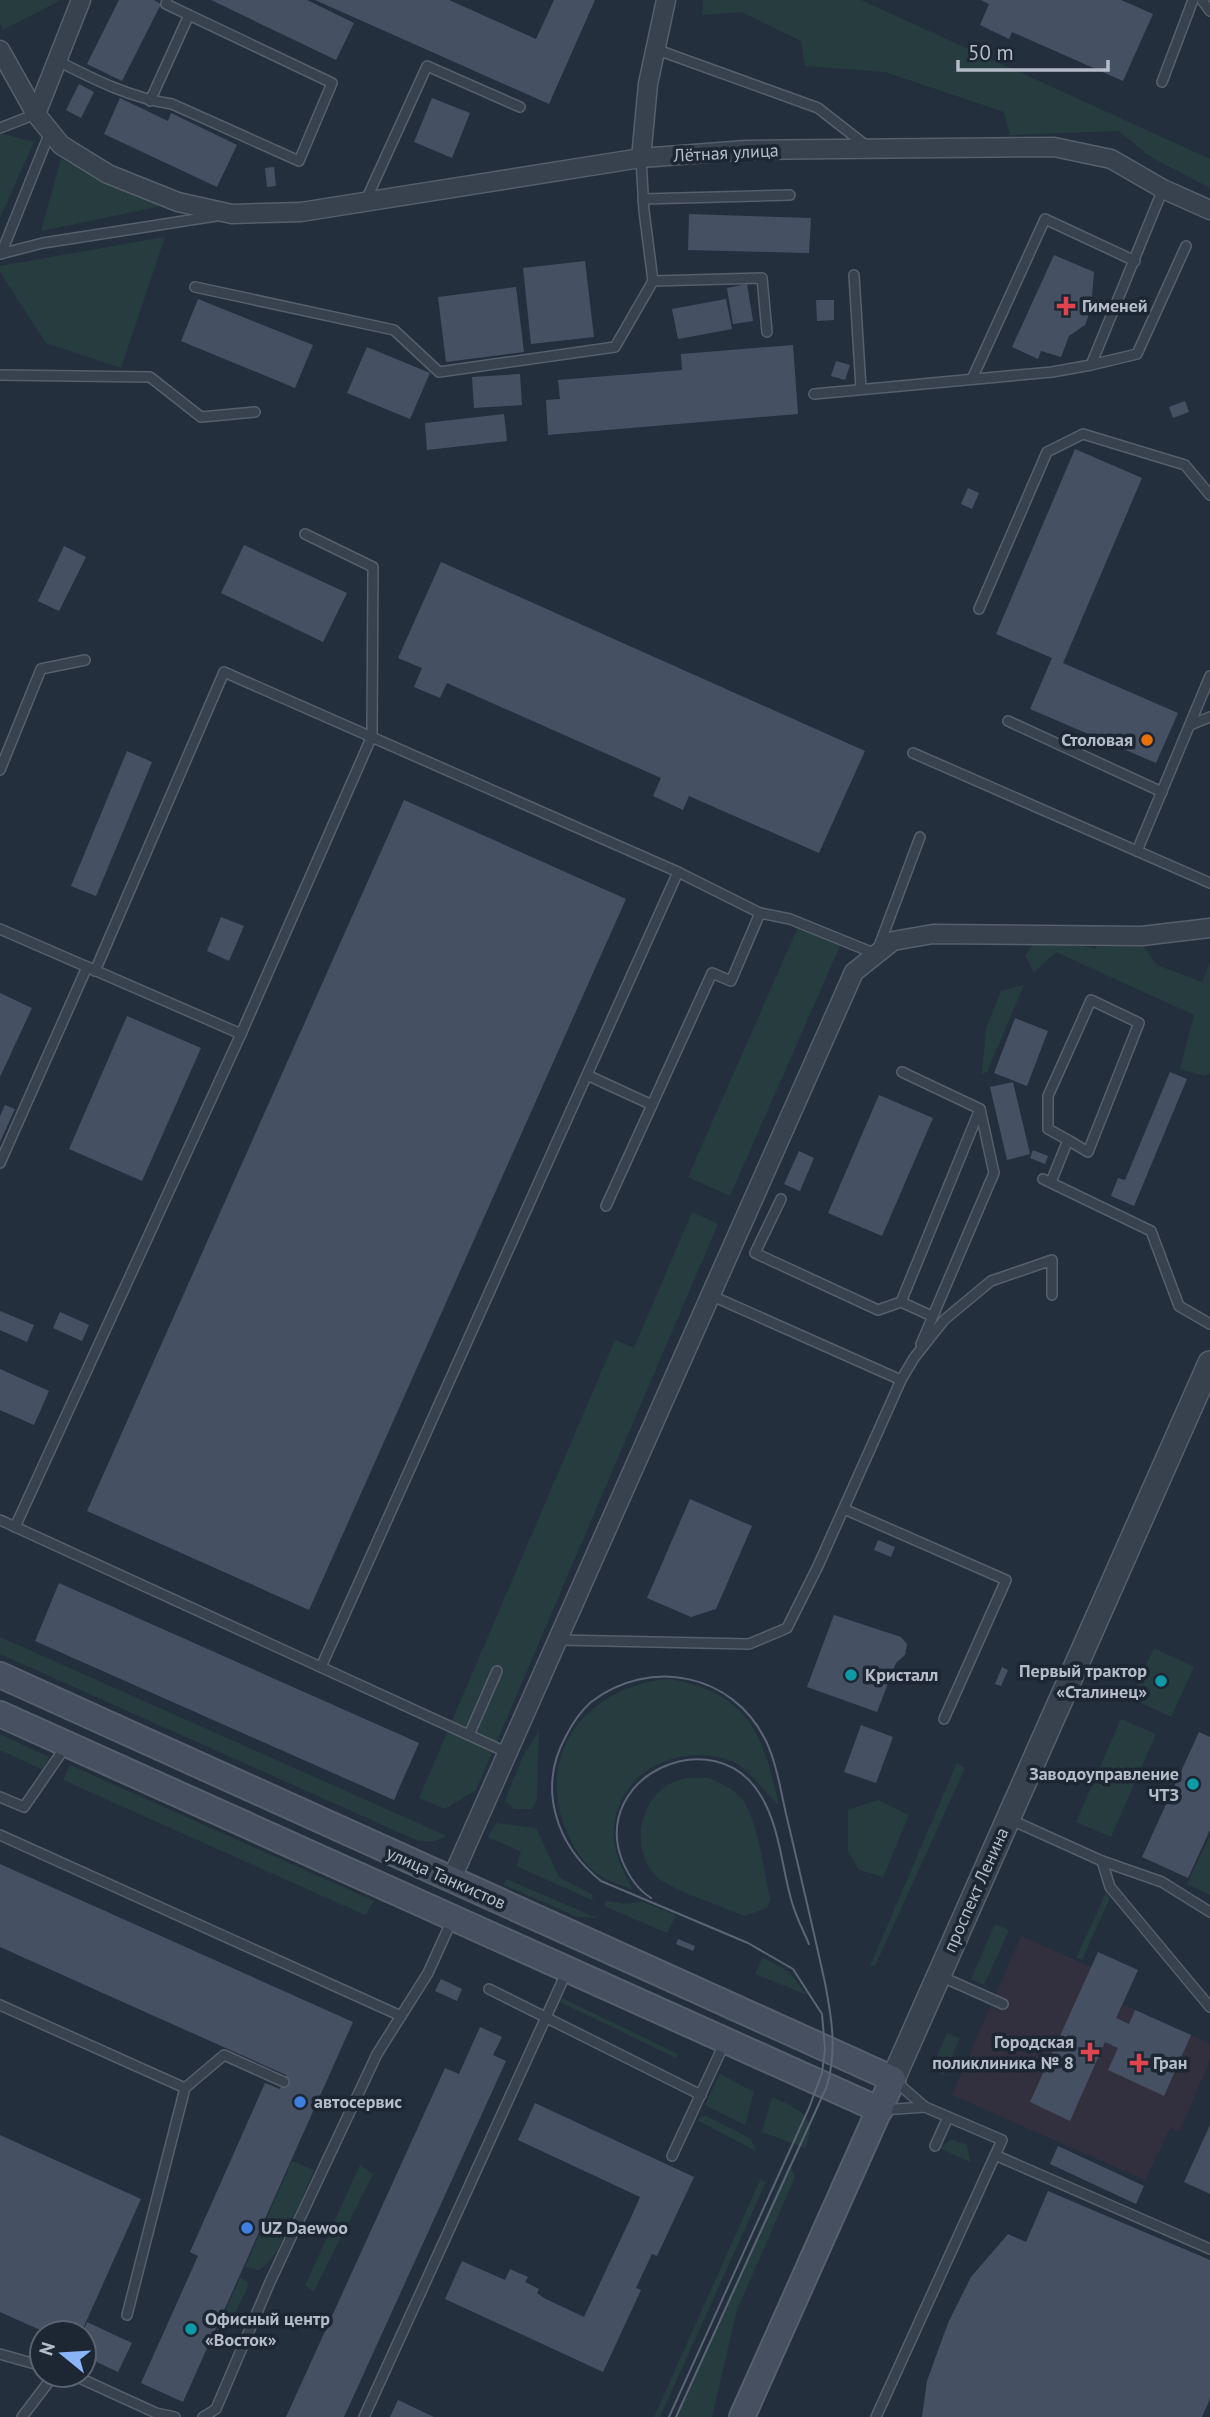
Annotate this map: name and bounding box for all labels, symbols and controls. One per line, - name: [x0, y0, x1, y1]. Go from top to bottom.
- scale bar: [958, 28, 1108, 72]
- text: 50 m: [968, 39, 1014, 66]
- street label: Лётная улица: [672, 138, 779, 167]
- place label: Гименей: [1082, 294, 1148, 317]
- marker: Гименей: [1056, 296, 1076, 316]
- place label: Столовая: [1061, 728, 1133, 751]
- marker: Столовая: [1139, 732, 1155, 748]
- place label: Первый трактор «Сталинец»: [1019, 1659, 1147, 1703]
- place label: Кристалл: [865, 1663, 938, 1686]
- marker: Кристалл: [843, 1667, 859, 1683]
- marker: Первый трактор «Сталинец»: [1153, 1673, 1169, 1689]
- place label: Заводоуправление ЧТЗ: [1029, 1762, 1179, 1806]
- marker: Заводоуправление ЧТЗ: [1185, 1776, 1201, 1792]
- street label: проспект Ленина: [938, 1824, 1013, 1956]
- street label: улица Танкистов: [383, 1841, 510, 1914]
- place label: Городская поликлиника № 8: [932, 2030, 1074, 2074]
- marker: Городская поликлиника № 8: [1080, 2042, 1100, 2062]
- place label: Гран: [1153, 2051, 1187, 2074]
- marker: Гран: [1131, 2055, 1147, 2071]
- place label: автосервис: [314, 2090, 402, 2113]
- marker: автосервис: [292, 2094, 308, 2110]
- place label: UZ Daewoo: [261, 2216, 348, 2239]
- marker: UZ Daewoo: [239, 2220, 255, 2236]
- place label: Офисный центр «Восток»: [205, 2307, 330, 2351]
- north arrow: [28, 2319, 98, 2389]
- marker: Офисный центр «Восток»: [183, 2321, 199, 2337]
- text: N: [33, 2339, 60, 2358]

